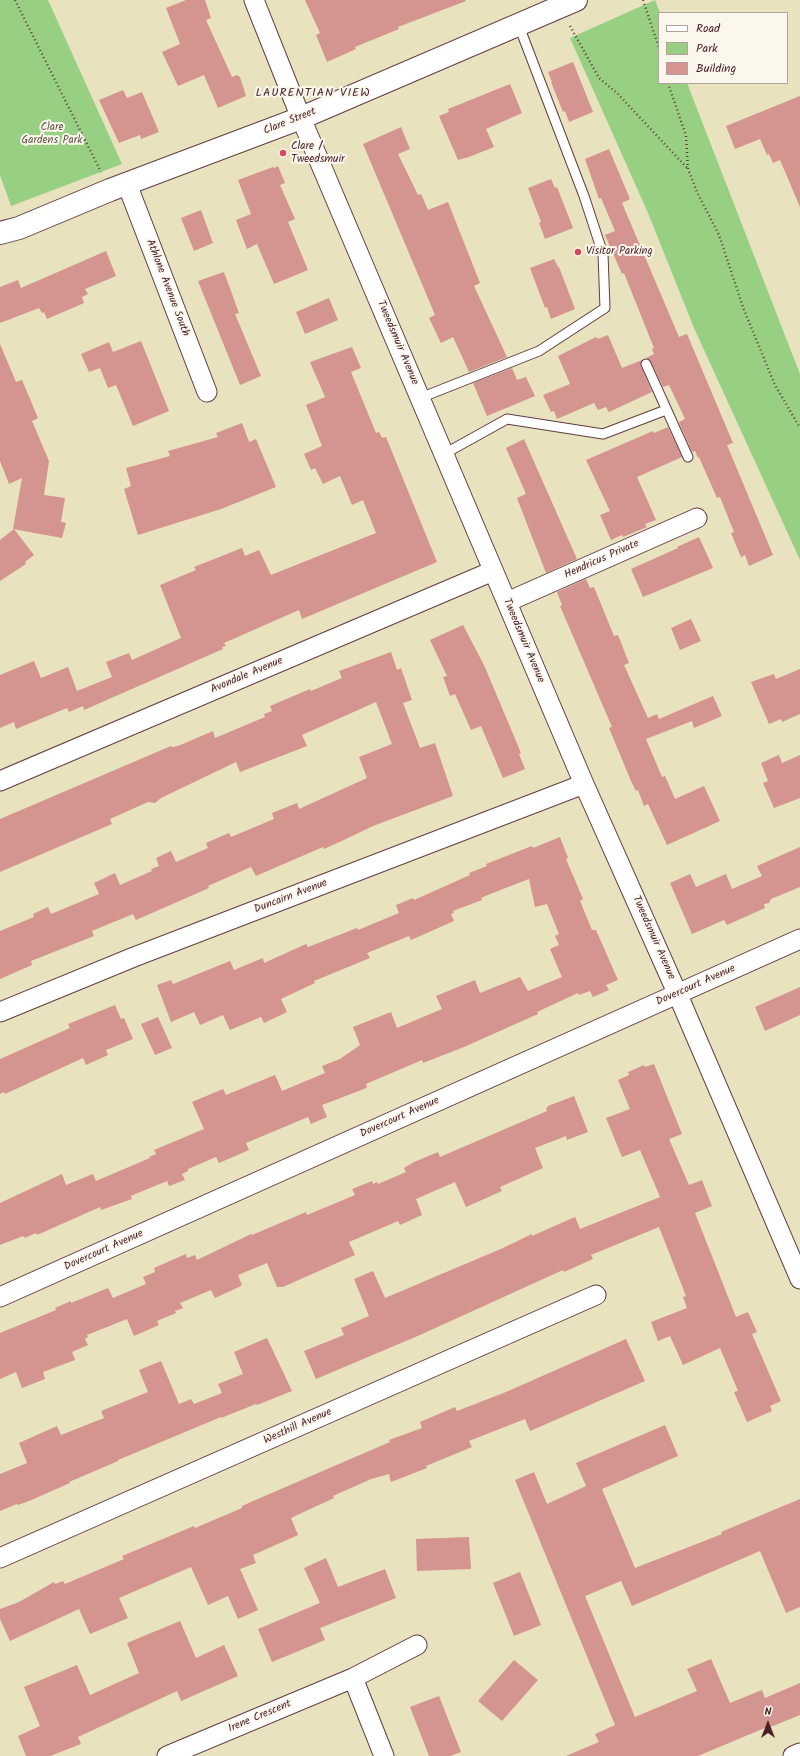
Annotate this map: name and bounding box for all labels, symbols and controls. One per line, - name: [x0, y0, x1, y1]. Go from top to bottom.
- legend: [658, 12, 788, 84]
- text: Road: [696, 19, 720, 38]
- text: Park: [696, 39, 718, 58]
- text: Building: [696, 59, 736, 78]
- district label: LAURENTIAN VIEW: [255, 87, 371, 101]
- street label: Clare Street: [262, 106, 318, 138]
- park label: Clare Gardens Park: [22, 121, 82, 147]
- place label: Clare / Tweedsmuir: [291, 140, 345, 166]
- marker: Clare / Tweedsmuir: [278, 148, 288, 158]
- street label: Athlone Avenue South: [142, 238, 192, 338]
- place label: Visitor Parking: [586, 245, 653, 259]
- marker: Visitor Parking: [573, 247, 583, 257]
- street label: Tweedsmuir Avenue: [373, 299, 421, 387]
- street label: Hendricus Private: [563, 538, 641, 582]
- street label: Tweedsmuir Avenue: [499, 597, 547, 685]
- street label: Avondale Avenue: [209, 655, 285, 697]
- street label: Duncairn Avenue: [253, 877, 329, 917]
- street label: Tweedsmuir Avenue: [629, 894, 677, 982]
- street label: Dovercourt Avenue: [654, 963, 738, 1009]
- street label: Dovercourt Avenue: [358, 1095, 442, 1141]
- street label: Dovercourt Avenue: [62, 1228, 146, 1274]
- street label: Westhill Avenue: [262, 1406, 334, 1448]
- street label: Irene Crescent: [227, 1698, 293, 1736]
- text: N: [765, 1703, 771, 1721]
- north arrow: [748, 1704, 788, 1744]

